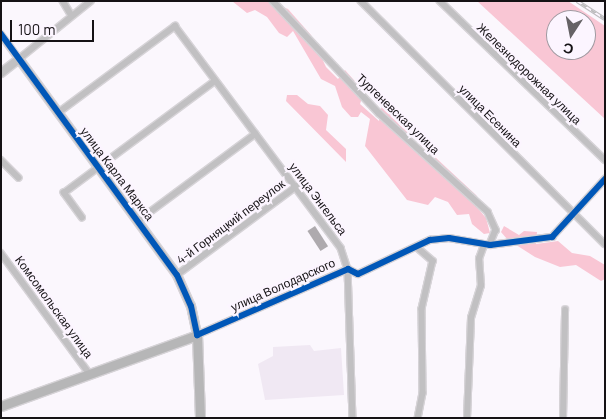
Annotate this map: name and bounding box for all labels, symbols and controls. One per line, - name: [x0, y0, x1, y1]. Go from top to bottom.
- scale bar: [12, 10, 96, 42]
- north arrow: [546, 10, 596, 60]
- text: 100 m: [18, 20, 56, 38]
- street label: Железнодорожная улица: [474, 20, 584, 128]
- text: С: [562, 40, 575, 59]
- street label: Тургеневская улица: [354, 71, 442, 157]
- street label: улица Есенина: [456, 82, 524, 150]
- street label: улица Карла Маркса: [77, 125, 157, 223]
- street label: улица Энгельса: [286, 160, 350, 238]
- street label: 4-й Горняцкий переулок: [174, 177, 288, 267]
- street label: Комсомольская улица: [12, 253, 96, 361]
- street label: улица Володарского: [229, 256, 337, 314]

